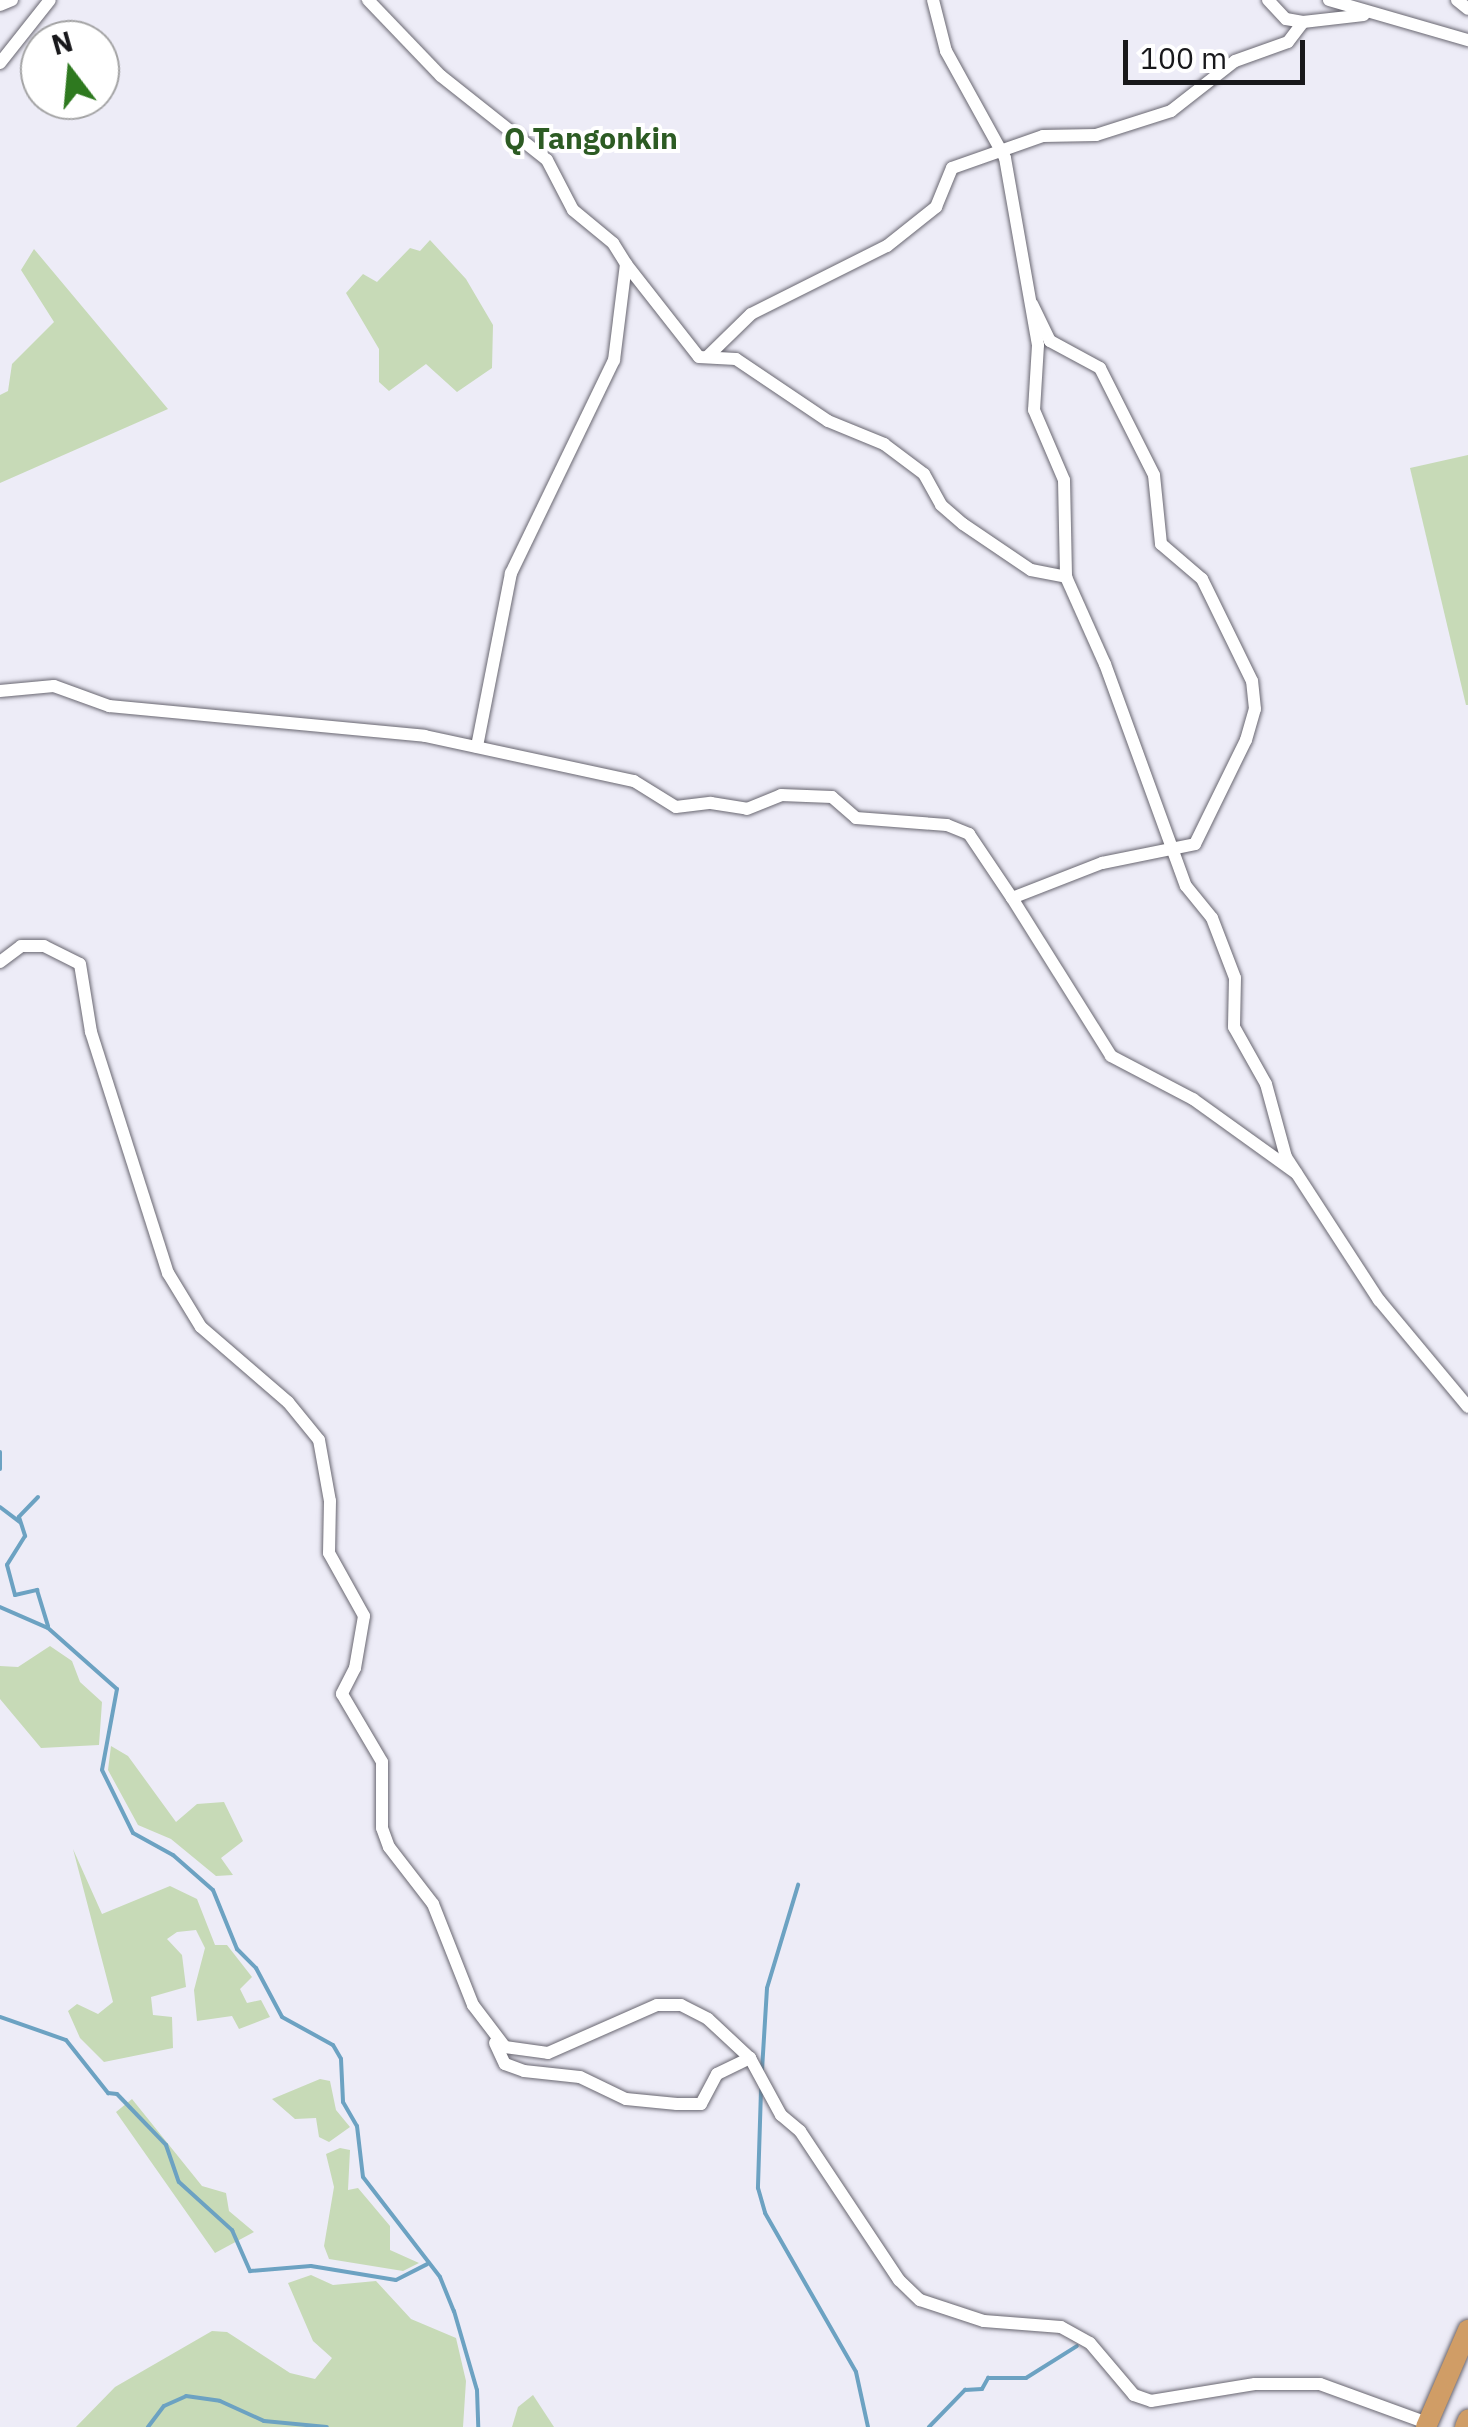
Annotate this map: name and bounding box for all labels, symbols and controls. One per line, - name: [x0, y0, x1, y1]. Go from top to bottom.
- north arrow: [20, 20, 120, 120]
- scale bar: [1128, 20, 1310, 82]
- text: N: [47, 22, 77, 63]
- text: 100 m: [1140, 38, 1227, 77]
- district label: Q Tangonkin: [504, 120, 678, 156]

